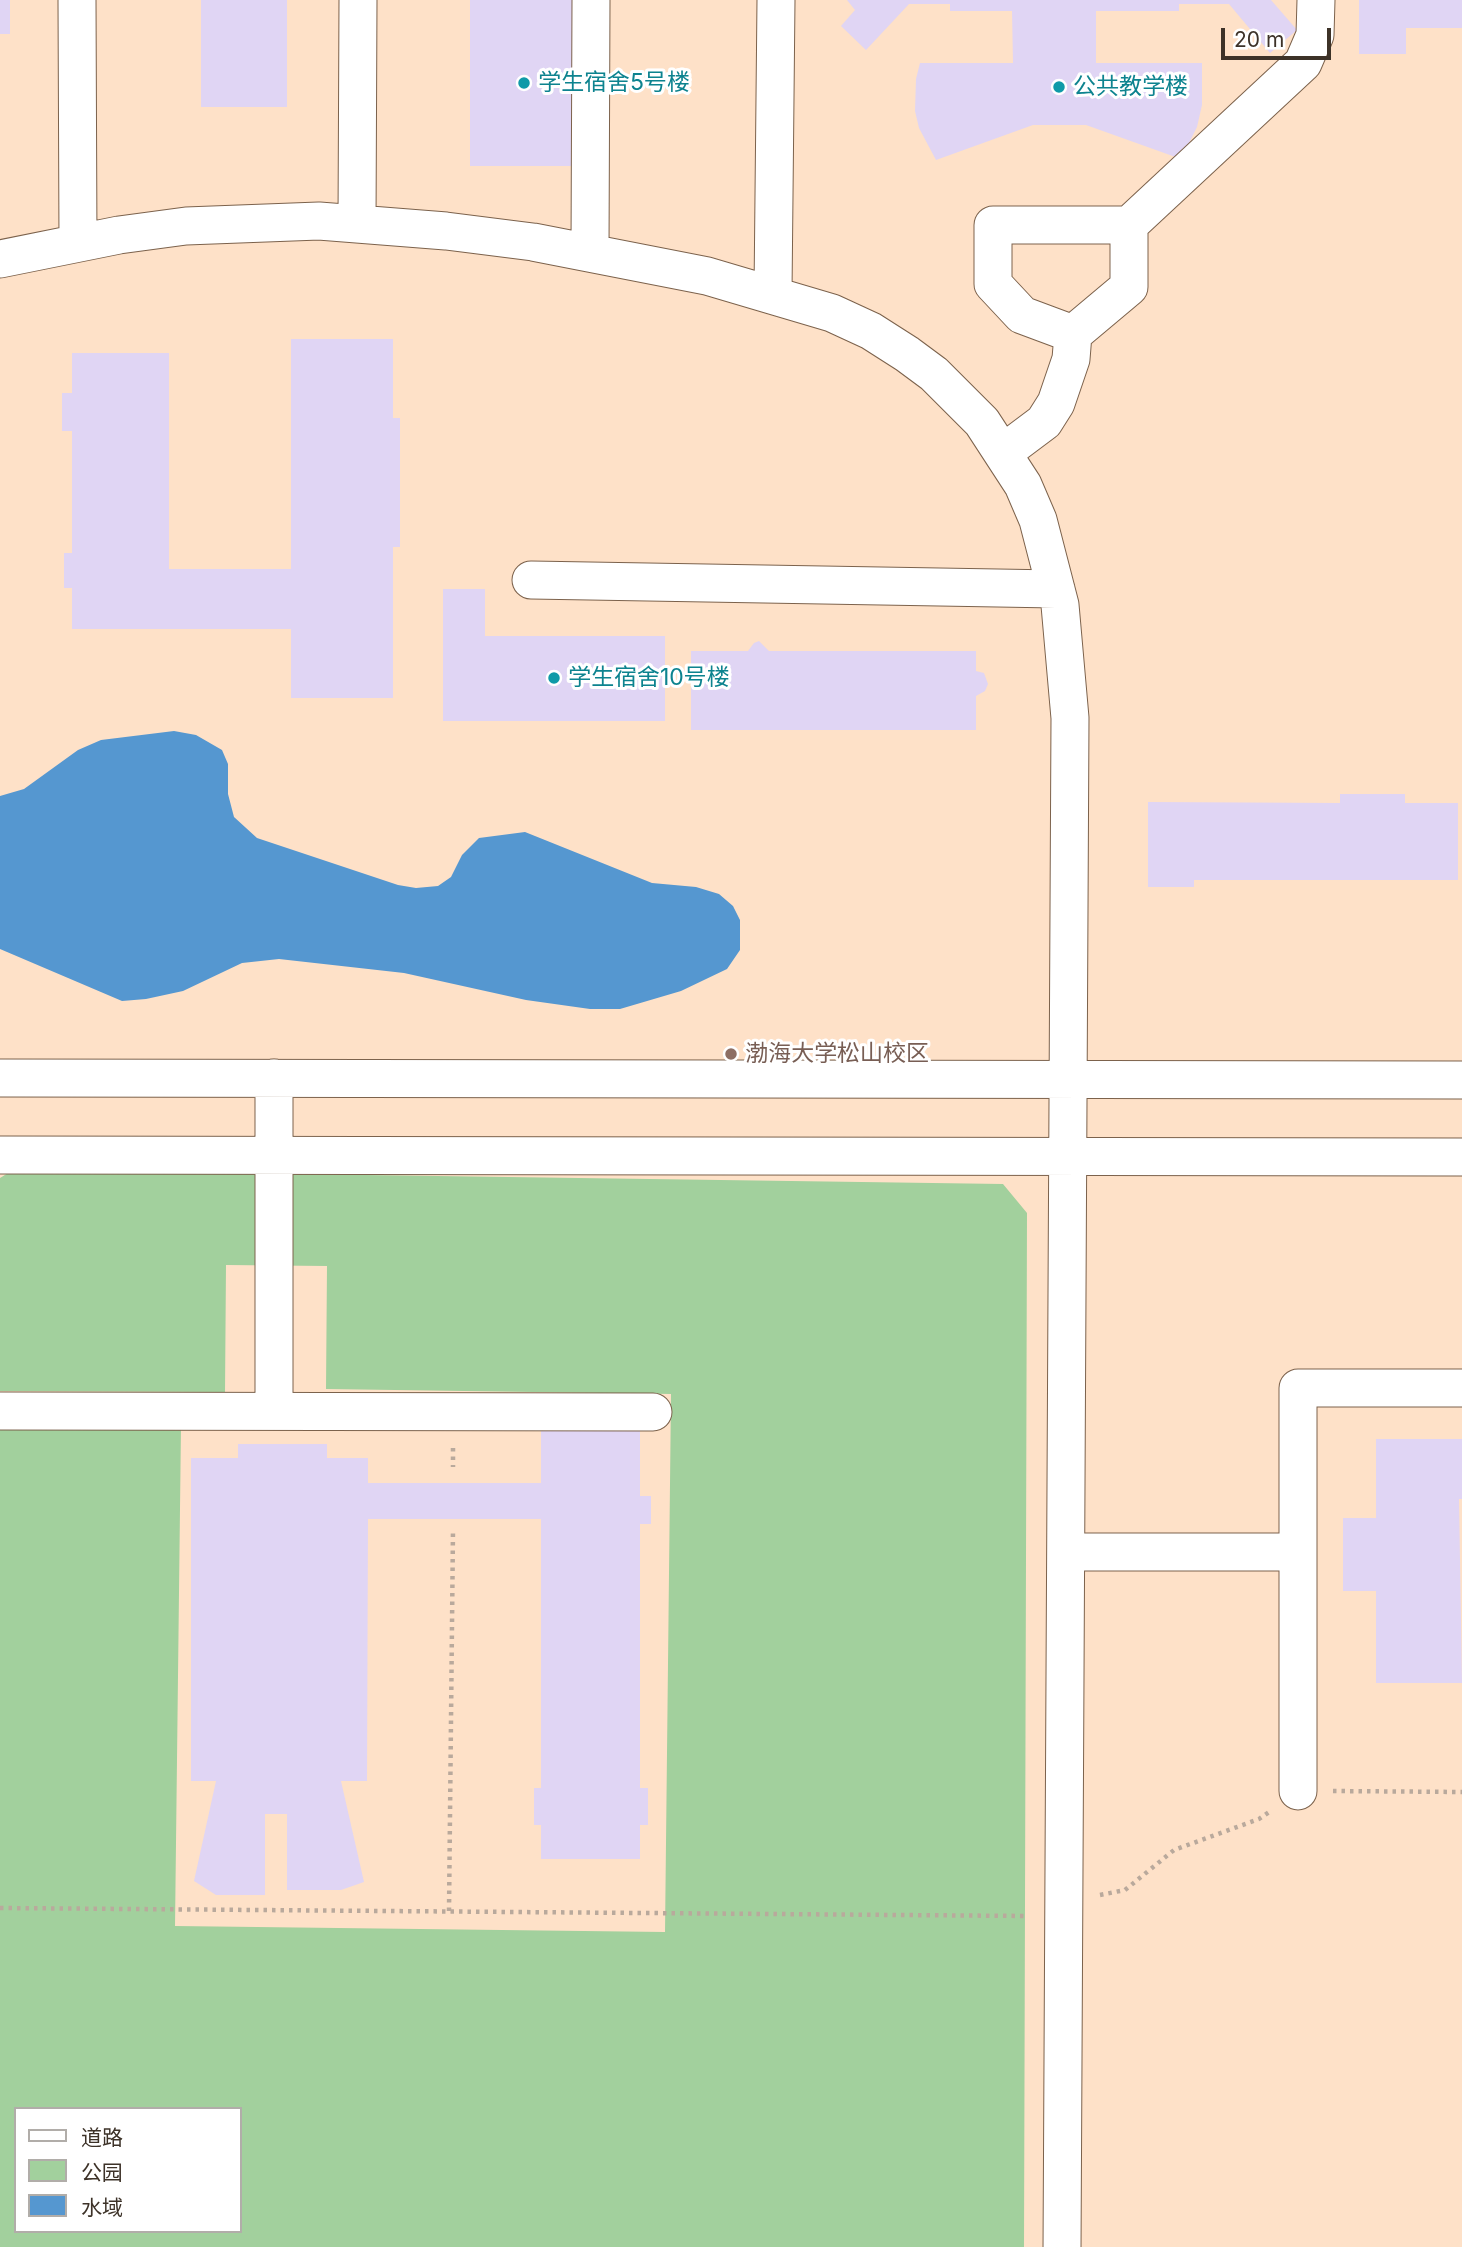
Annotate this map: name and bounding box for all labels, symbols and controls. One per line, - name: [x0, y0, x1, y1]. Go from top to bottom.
- scale bar: [1224, 14, 1334, 58]
- text: 20 m: [1234, 27, 1284, 52]
- place label: 学生宿舍5号楼: [538, 69, 690, 97]
- place label: 公共教学楼: [1073, 73, 1188, 101]
- marker: 学生宿舍5号楼: [516, 75, 532, 91]
- marker: 公共教学楼: [1051, 79, 1067, 95]
- place label: 学生宿舍10号楼: [568, 664, 730, 692]
- marker: 学生宿舍10号楼: [546, 670, 562, 686]
- place label: 渤海大学松山校区: [745, 1040, 929, 1068]
- marker: 渤海大学松山校区: [723, 1046, 739, 1062]
- legend: [14, 2107, 242, 2233]
- text: 道路: [81, 2125, 123, 2150]
- text: 公园: [81, 2160, 123, 2185]
- text: 水域: [81, 2195, 123, 2220]

